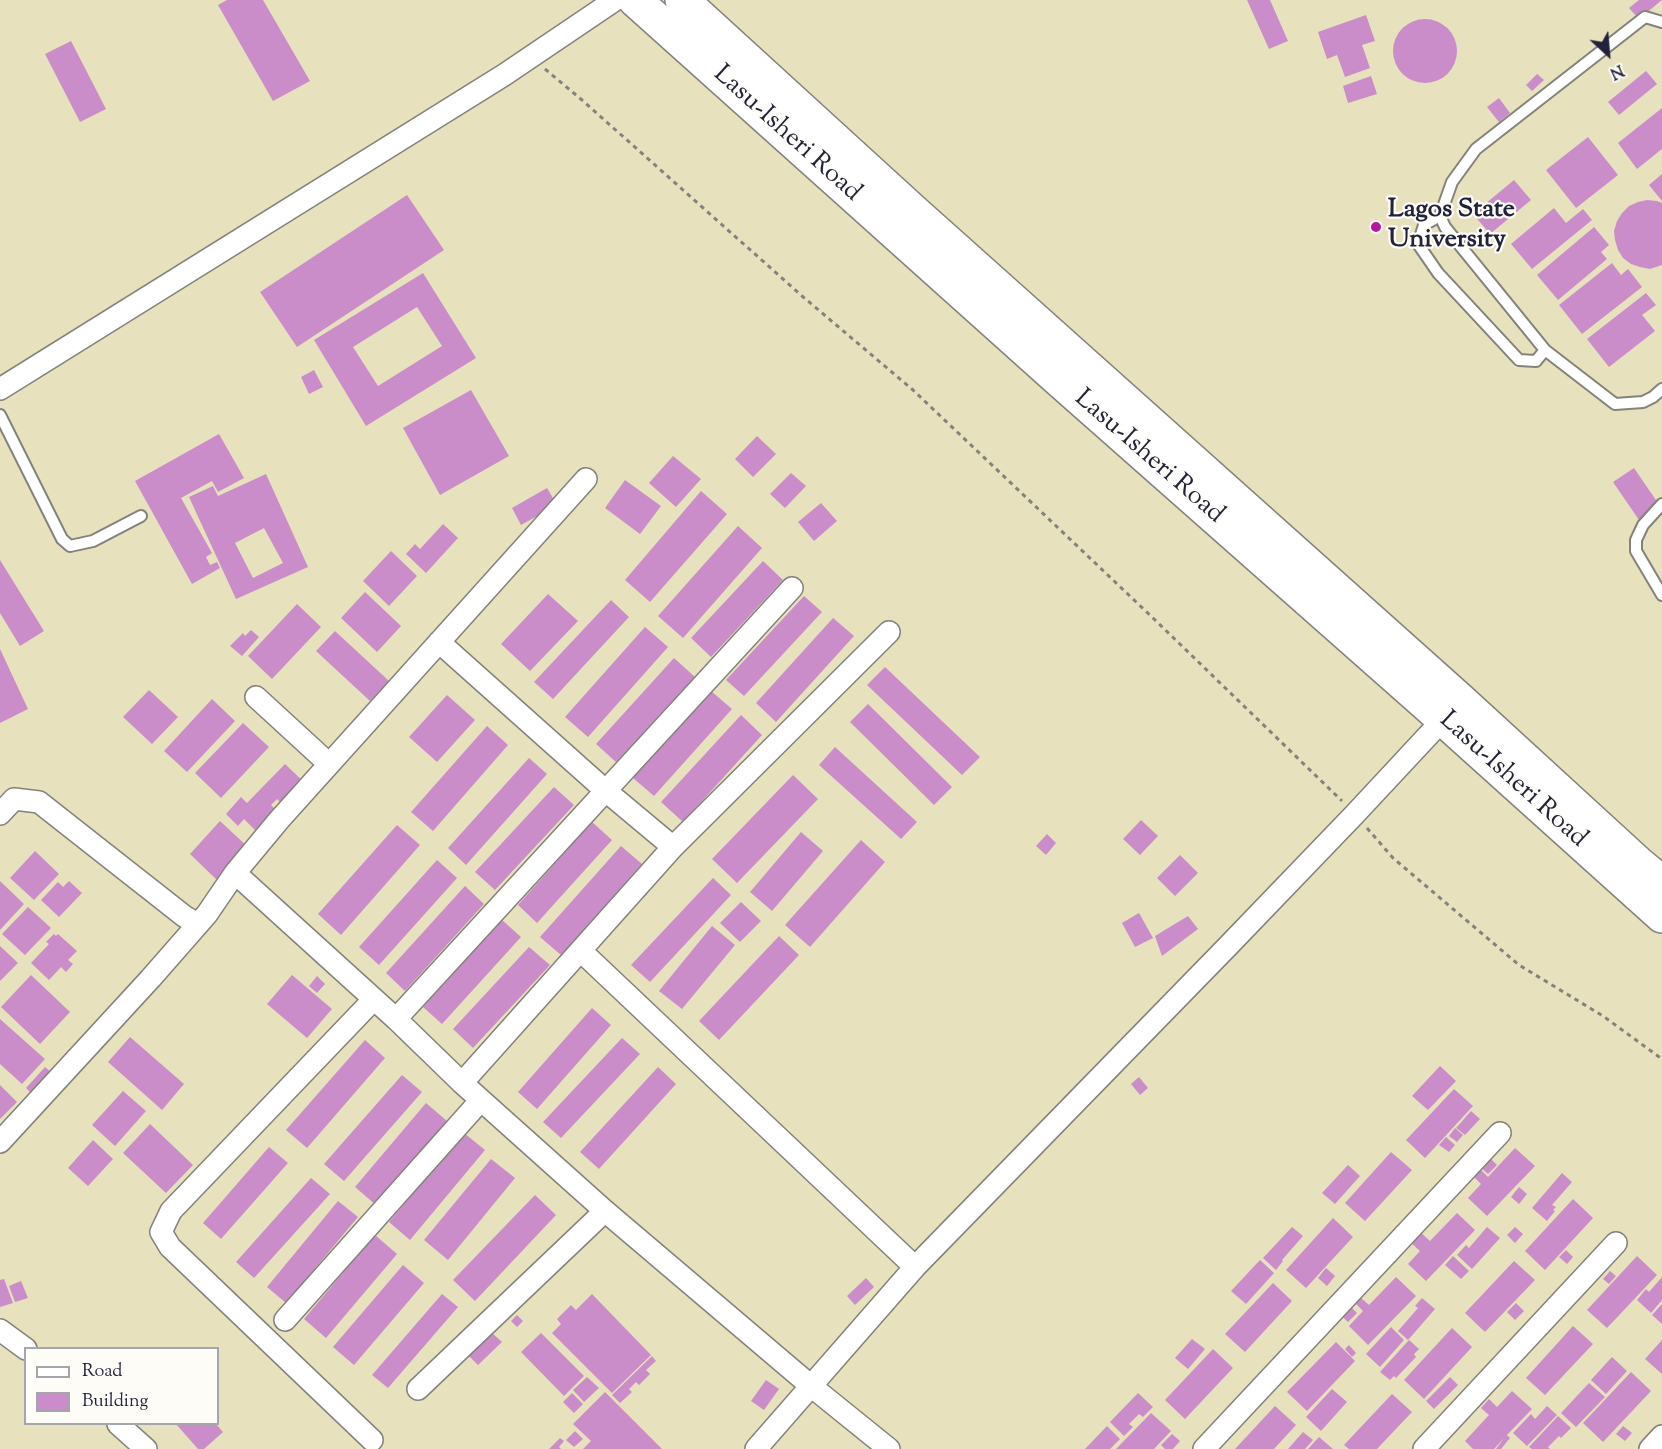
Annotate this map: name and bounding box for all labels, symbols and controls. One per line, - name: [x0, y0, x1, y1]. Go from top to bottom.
- north arrow: [1578, 24, 1638, 84]
- text: N: [1605, 57, 1627, 84]
- street label: Lasu-Isheri Road: [705, 60, 867, 210]
- place label: Lagos State University: [1388, 196, 1515, 258]
- marker: Lagos State University: [1369, 220, 1383, 234]
- street label: Lasu-Isheri Road: [1067, 384, 1229, 532]
- street label: Lasu-Isheri Road: [1431, 706, 1593, 856]
- legend: [24, 1347, 219, 1425]
- text: Road: [82, 1359, 122, 1385]
- text: Building: [82, 1389, 148, 1415]

